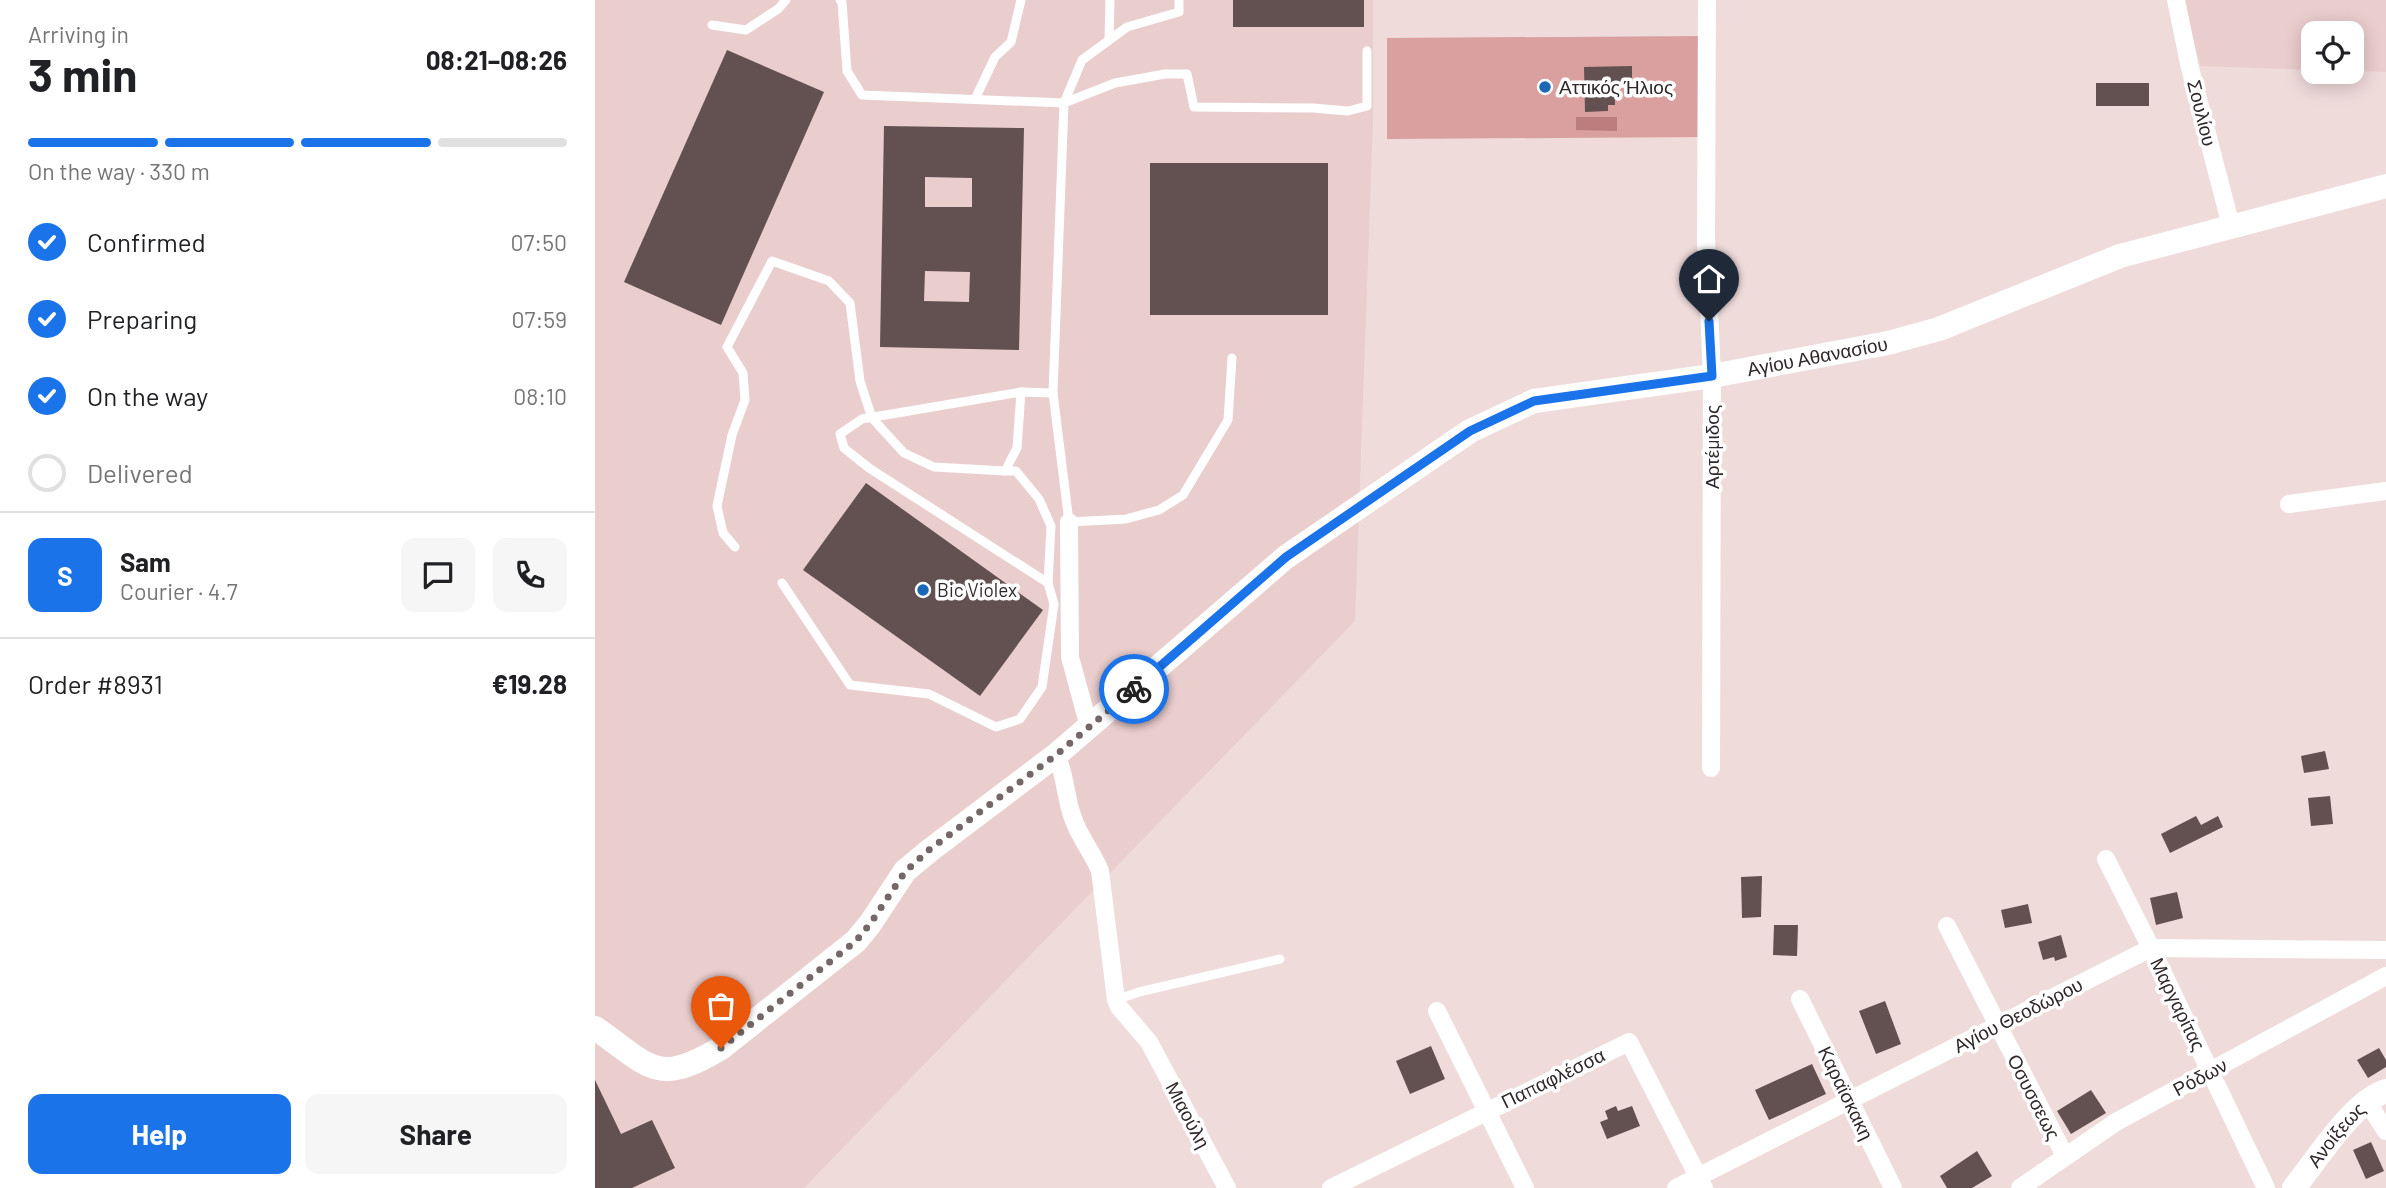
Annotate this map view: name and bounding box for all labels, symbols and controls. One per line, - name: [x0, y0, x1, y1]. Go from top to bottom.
- text: Arriving in: [28, 20, 129, 48]
- map controls: [2301, 21, 2364, 84]
- button: locate: [2301, 21, 2364, 84]
- text: 08:21–08:26: [426, 44, 567, 75]
- text: 3 min: [28, 46, 137, 101]
- place label: Αττικός Ήλιος: [1559, 75, 1673, 98]
- street label: Σουλίου: [2183, 77, 2222, 148]
- marker: Αττικός Ήλιος: [1537, 79, 1553, 95]
- text: On the way · 330 m: [28, 157, 210, 185]
- icon: check: [28, 223, 66, 261]
- text: Confirmed: [87, 226, 206, 257]
- text: 07:50: [511, 228, 567, 256]
- pin: [1679, 249, 1739, 321]
- icon: home: [1690, 260, 1728, 298]
- icon: check: [28, 300, 66, 338]
- text: Preparing: [87, 303, 197, 334]
- text: 07:59: [512, 305, 567, 333]
- street label: Αγίου Αθανασίου: [1745, 331, 1889, 380]
- icon: check: [28, 377, 66, 415]
- text: On the way: [87, 380, 208, 411]
- text: 08:10: [513, 382, 567, 410]
- street label: Αρτέμιδος: [1700, 405, 1723, 489]
- text: Delivered: [87, 457, 193, 488]
- button: chat: [401, 538, 475, 612]
- button: phone: [493, 538, 567, 612]
- text: Sam: [120, 546, 171, 577]
- text: S: [57, 560, 73, 591]
- text: Courier · 4.7: [120, 577, 238, 605]
- place label: Bic Violex: [937, 578, 1017, 601]
- marker: Bic Violex: [915, 582, 931, 598]
- courier: [1099, 654, 1169, 724]
- text: Order #8931: [28, 668, 163, 699]
- text: €19.28: [492, 668, 567, 699]
- icon: bike: [1115, 670, 1153, 708]
- street label: Μαργαρίτας: [2146, 954, 2211, 1054]
- street label: Αγίου Θεοδώρου: [1949, 972, 2086, 1057]
- pin: [691, 976, 751, 1048]
- icon: bag: [702, 987, 740, 1025]
- street label: Καραϊσκακη: [1814, 1042, 1879, 1143]
- street label: Παπαφλέσσα: [1497, 1043, 1608, 1113]
- street label: Οσυσσεως: [2003, 1050, 2066, 1143]
- street label: Ρόδων: [2169, 1053, 2231, 1100]
- street label: Μιαούλη: [1161, 1078, 1216, 1152]
- button: Help: [28, 1094, 291, 1174]
- button: Share: [305, 1094, 567, 1174]
- street label: Ανοίξεως: [2302, 1097, 2369, 1171]

